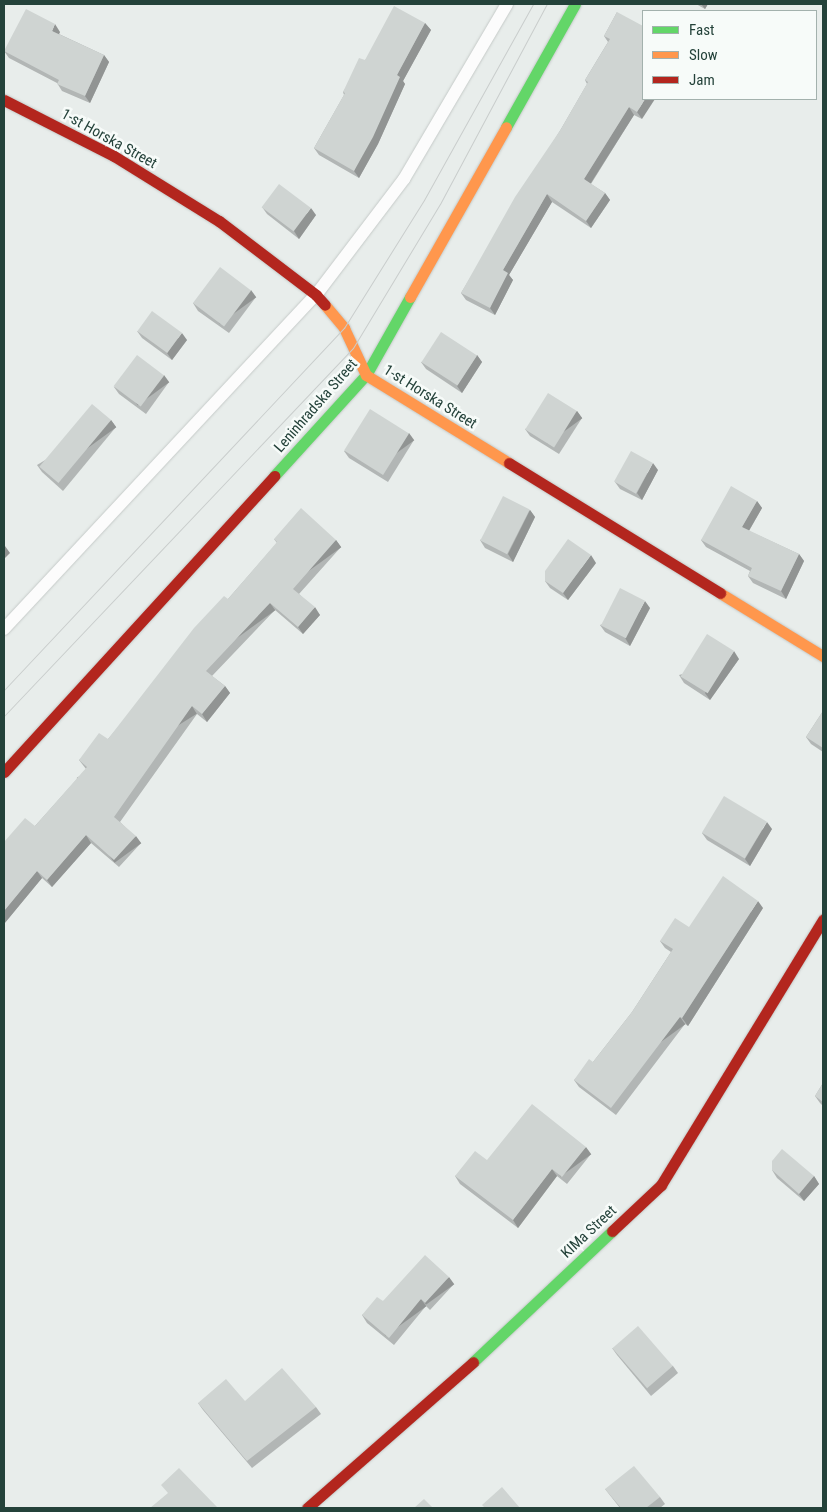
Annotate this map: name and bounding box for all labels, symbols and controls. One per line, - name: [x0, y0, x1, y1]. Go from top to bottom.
- legend: [642, 10, 817, 100]
- text: Fast: [689, 21, 714, 39]
- text: Slow: [689, 46, 718, 64]
- text: Jam: [689, 71, 715, 89]
- street label: 1-st Horska Street: [58, 105, 160, 173]
- street label: Leninhradska Street: [271, 356, 361, 456]
- street label: 1-st Horska Street: [380, 361, 480, 433]
- street label: KIMa Street: [558, 1202, 620, 1262]

